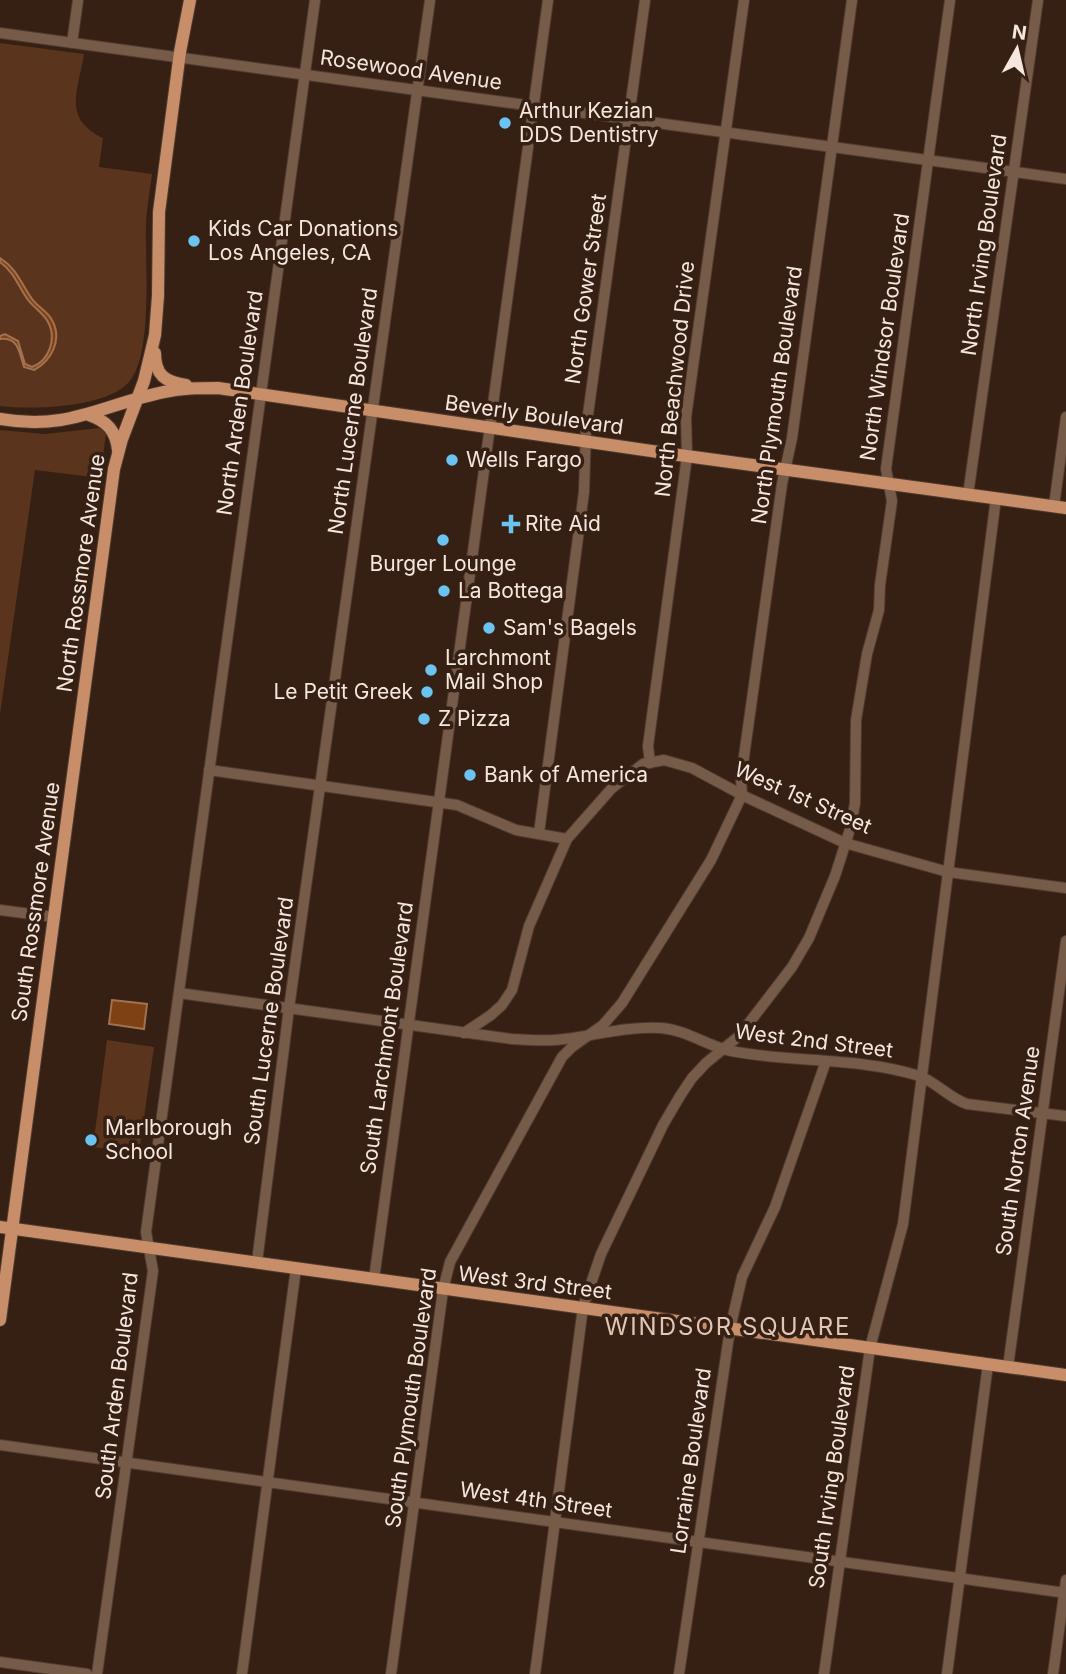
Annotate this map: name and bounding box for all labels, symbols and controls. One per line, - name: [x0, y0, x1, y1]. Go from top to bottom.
- north arrow: [982, 14, 1052, 84]
- text: N: [1011, 20, 1028, 45]
- street label: Rosewood Avenue: [319, 44, 504, 95]
- place label: Arthur Kezian DDS Dentistry: [519, 98, 659, 147]
- marker: Arthur Kezian DDS Dentistry: [497, 115, 513, 131]
- street label: North Irving Boulevard: [956, 133, 1011, 357]
- street label: North Gower Street: [560, 192, 611, 386]
- street label: North Windsor Boulevard: [855, 211, 914, 462]
- place label: Kids Car Donations Los Angeles, CA: [208, 216, 398, 265]
- marker: Kids Car Donations Los Angeles, CA: [186, 233, 202, 249]
- street label: North Beachwood Drive: [650, 260, 699, 498]
- street label: North Plymouth Boulevard: [746, 264, 807, 526]
- street label: North Lucerne Boulevard: [323, 286, 382, 536]
- street label: North Arden Boulevard: [211, 289, 268, 517]
- street label: Beverly Boulevard: [443, 390, 625, 439]
- place label: Wells Fargo: [466, 447, 582, 472]
- street label: North Rossmore Avenue: [51, 452, 110, 694]
- marker: Wells Fargo: [444, 452, 460, 468]
- place label: Rite Aid: [525, 511, 601, 536]
- marker: Rite Aid: [503, 516, 519, 532]
- marker: Burger Lounge: [435, 532, 451, 548]
- place label: Burger Lounge: [369, 551, 517, 576]
- place label: La Bottega: [458, 578, 564, 603]
- marker: La Bottega: [436, 583, 452, 599]
- place label: Sam's Bagels: [503, 615, 637, 640]
- marker: Sam's Bagels: [481, 620, 497, 636]
- place label: Larchmont Mail Shop: [445, 645, 551, 694]
- marker: Larchmont Mail Shop: [423, 662, 439, 678]
- place label: Le Petit Greek: [273, 679, 413, 704]
- marker: Le Petit Greek: [419, 684, 435, 700]
- place label: Z Pizza: [438, 706, 511, 731]
- marker: Z Pizza: [416, 711, 432, 727]
- street label: West 1st Street: [731, 756, 876, 839]
- place label: Bank of America: [484, 762, 648, 787]
- marker: Bank of America: [462, 767, 478, 783]
- street label: South Rossmore Avenue: [6, 780, 65, 1024]
- street label: South Lucerne Boulevard: [239, 895, 298, 1147]
- street label: South Larchmont Boulevard: [355, 900, 418, 1176]
- street label: West 2nd Street: [734, 1018, 895, 1063]
- street label: South Norton Avenue: [990, 1044, 1045, 1257]
- place label: Marlborough School: [105, 1115, 232, 1164]
- marker: Marlborough School: [83, 1132, 99, 1148]
- street label: West 3rd Street: [457, 1261, 613, 1304]
- street label: South Plymouth Boulevard: [380, 1266, 441, 1530]
- street label: South Arden Boulevard: [90, 1271, 143, 1501]
- district label: WINDSOR SQUARE: [604, 1312, 852, 1341]
- street label: South Irving Boulevard: [803, 1364, 860, 1590]
- street label: Lorraine Boulevard: [665, 1366, 716, 1556]
- street label: West 4th Street: [458, 1476, 614, 1523]

